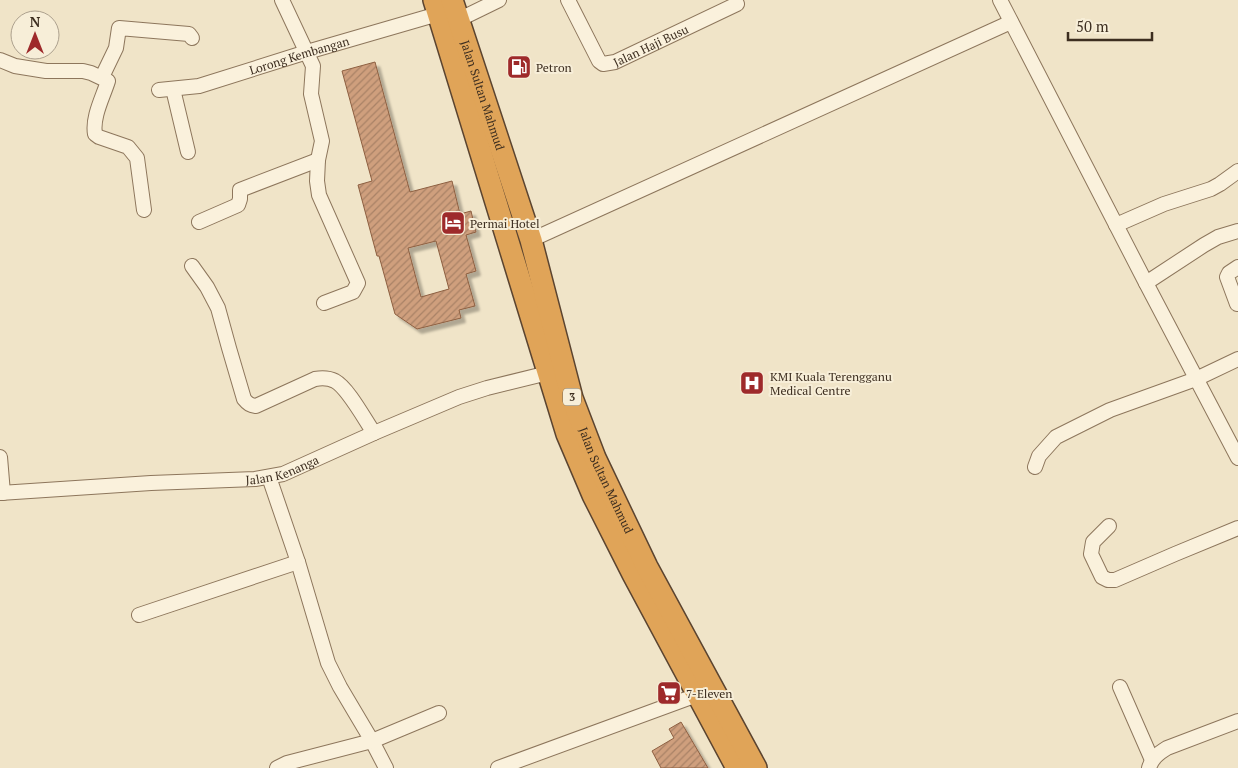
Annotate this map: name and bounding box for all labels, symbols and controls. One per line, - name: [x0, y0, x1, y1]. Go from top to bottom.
- north arrow: [10, 10, 60, 60]
- scale bar: [1068, 10, 1152, 42]
- text: N: [30, 12, 41, 31]
- text: 50 m: [1076, 16, 1109, 36]
- street label: Jalan Haji Busu: [611, 21, 691, 69]
- street label: Lorong Kembangan: [247, 33, 351, 77]
- street label: Jalan Sultan Mahmud: [458, 38, 508, 152]
- fuel station icon: Petron: [506, 54, 532, 80]
- place label: Petron: [536, 60, 572, 75]
- hotel icon: Permai Hotel: [440, 210, 466, 236]
- place label: Permai Hotel: [470, 216, 540, 231]
- place label: KMI Kuala Terengganu Medical Centre: [770, 369, 892, 398]
- hospital icon: KMI Kuala Terengganu Medical Centre: [739, 370, 765, 396]
- road number: 3: [563, 388, 581, 406]
- street label: Jalan Sultan Mahmud: [576, 425, 637, 536]
- street label: Jalan Kenanga: [245, 452, 321, 487]
- supermarket icon: 7-Eleven: [656, 680, 682, 706]
- place label: 7-Eleven: [686, 686, 732, 701]

